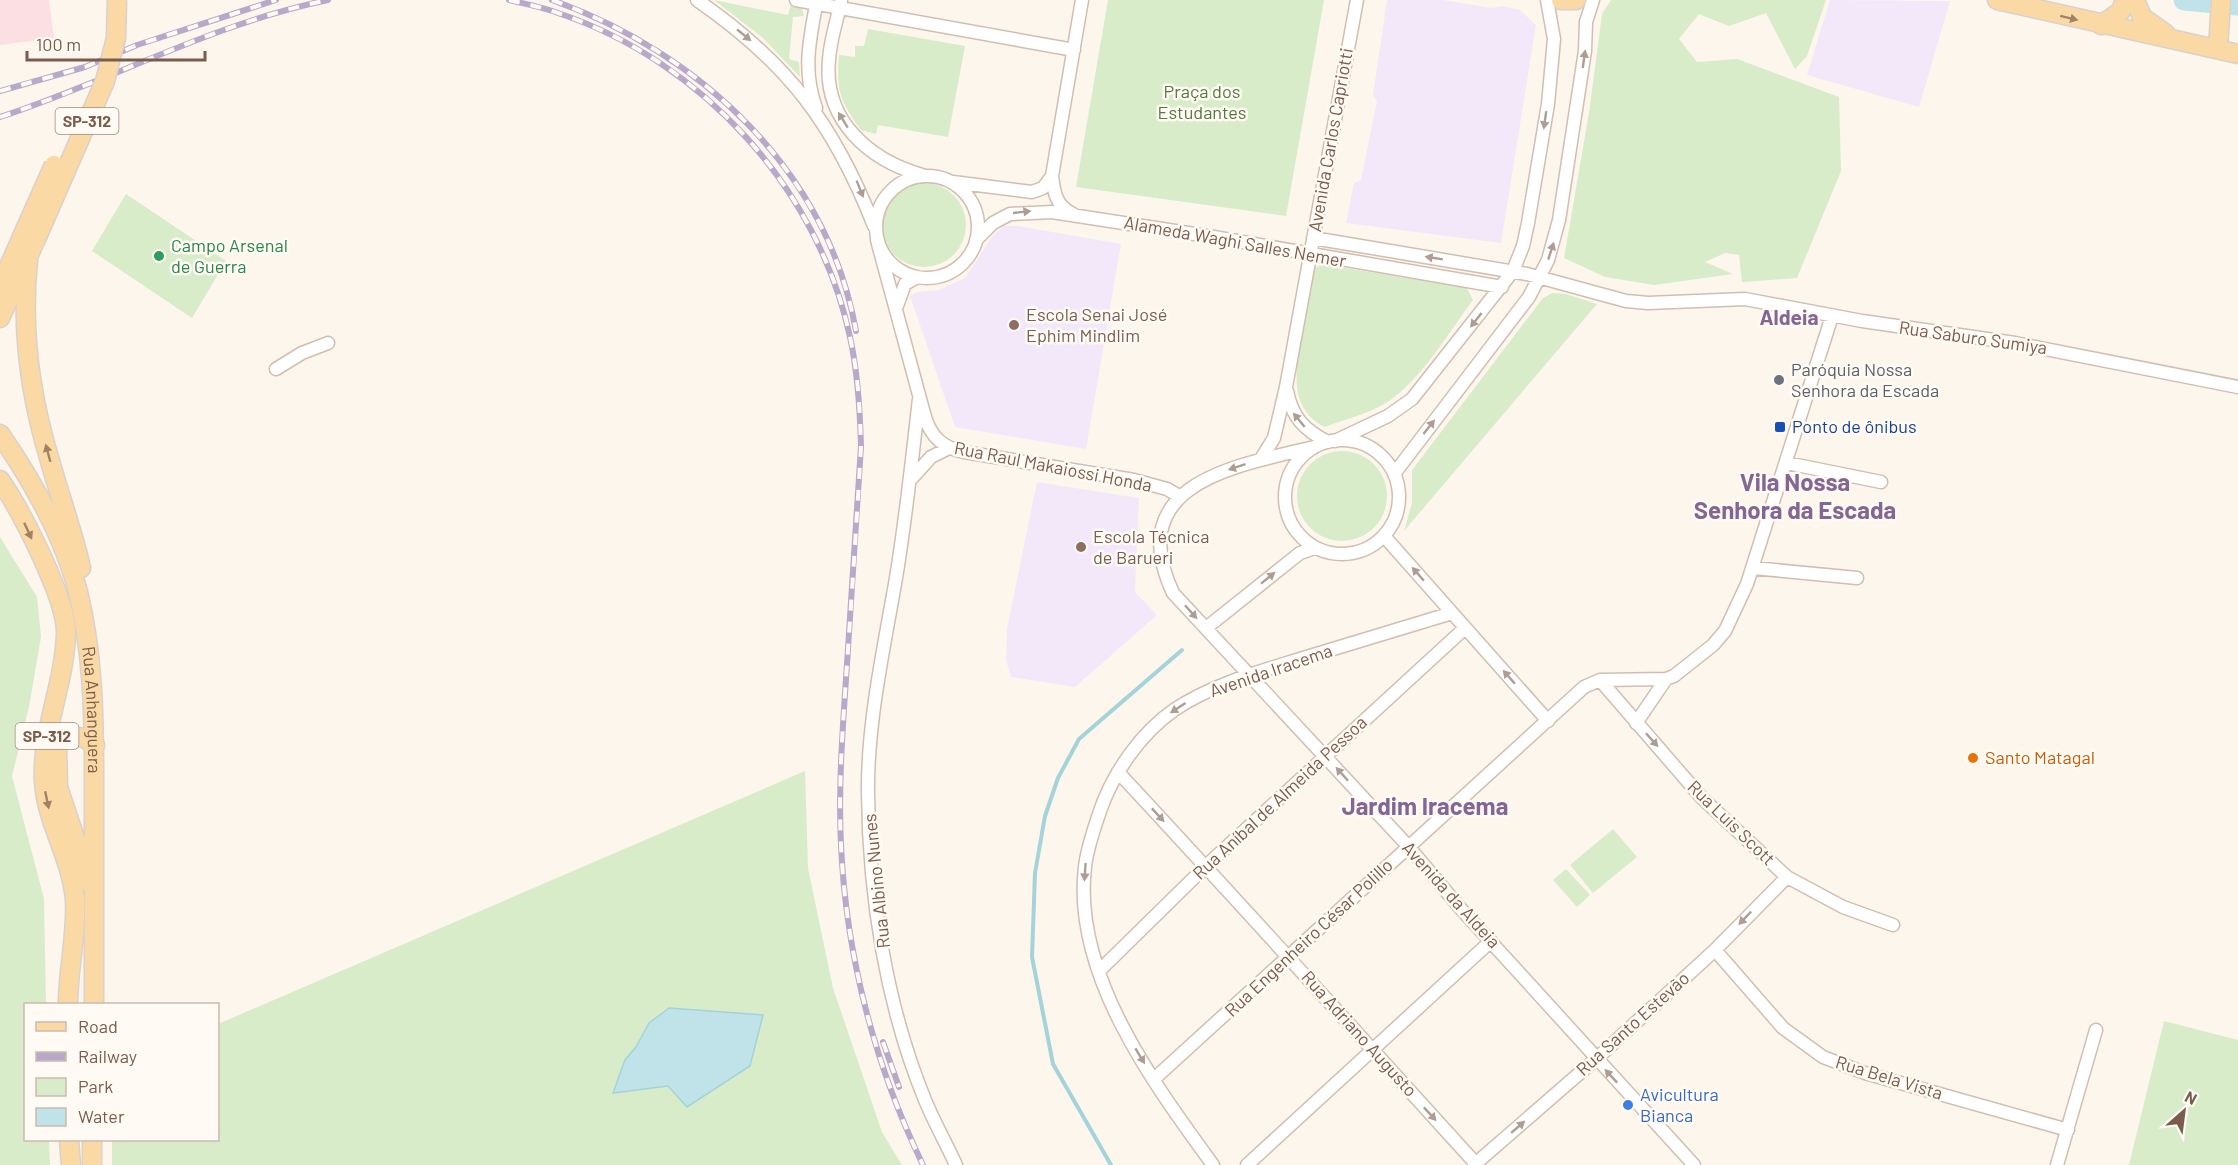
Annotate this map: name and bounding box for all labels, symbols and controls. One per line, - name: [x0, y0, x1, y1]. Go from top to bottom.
- one-way arrow: [2060, 13, 2078, 23]
- scale bar: [27, 24, 206, 62]
- one-way arrow: [736, 28, 752, 41]
- text: 100 m: [36, 33, 81, 55]
- street label: Avenida Carlos Capriotti: [1303, 46, 1357, 234]
- one-way arrow: [1579, 49, 1588, 68]
- park label: Praça dos Estudantes: [1158, 80, 1246, 123]
- road number: SP-312: [56, 108, 118, 134]
- one-way arrow: [1541, 111, 1550, 130]
- one-way arrow: [837, 112, 848, 128]
- one-way arrow: [855, 181, 865, 199]
- one-way arrow: [1013, 207, 1032, 217]
- street label: Alameda Waghi Salles Nemer: [1122, 211, 1348, 271]
- place label: Campo Arsenal de Guerra: [171, 234, 288, 277]
- one-way arrow: [1547, 242, 1557, 260]
- marker: Campo Arsenal de Guerra: [152, 249, 166, 263]
- one-way arrow: [1425, 253, 1444, 262]
- place label: Escola Senai José Ephim Mindlim: [1026, 303, 1167, 346]
- district label: Aldeia: [1759, 304, 1819, 329]
- one-way arrow: [1470, 312, 1483, 328]
- street label: Rua Saburo Sumiya: [1898, 316, 2049, 358]
- marker: Escola Senai José Ephim Mindlim: [1007, 318, 1021, 332]
- place label: Paróquia Nossa Senhora da Escada: [1791, 358, 1939, 401]
- marker: Paróquia Nossa Senhora da Escada: [1772, 373, 1786, 387]
- one-way arrow: [1293, 412, 1306, 428]
- place label: Ponto de ônibus: [1792, 415, 1917, 437]
- one-way arrow: [1422, 420, 1434, 435]
- marker: Ponto de ônibus: [1773, 420, 1787, 434]
- street label: Rua Raul Makaiossi Honda: [952, 436, 1154, 496]
- one-way arrow: [42, 444, 52, 462]
- one-way arrow: [1228, 463, 1246, 472]
- district label: Vila Nossa Senhora da Escada: [1694, 467, 1896, 524]
- one-way arrow: [23, 522, 32, 539]
- place label: Escola Técnica de Barueri: [1093, 525, 1209, 568]
- marker: Escola Técnica de Barueri: [1074, 540, 1088, 554]
- one-way arrow: [1411, 567, 1425, 582]
- one-way arrow: [1260, 572, 1276, 585]
- one-way arrow: [1184, 604, 1198, 619]
- street label: Avenida Iracema: [1206, 639, 1335, 701]
- street label: Rua Anhanguera: [78, 645, 106, 773]
- one-way arrow: [1503, 670, 1516, 685]
- one-way arrow: [1170, 702, 1186, 714]
- street label: Rua Aníbal de Almeida Pessoa: [1188, 711, 1371, 884]
- road number: SP-312: [15, 723, 78, 749]
- one-way arrow: [1645, 733, 1659, 748]
- place label: Santo Matagal: [1985, 746, 2095, 768]
- marker: Santo Matagal: [1966, 751, 1980, 765]
- one-way arrow: [1336, 767, 1349, 782]
- street label: Rua Luis Scott: [1683, 775, 1780, 869]
- one-way arrow: [42, 791, 52, 809]
- district label: Jardim Iracema: [1342, 791, 1508, 820]
- one-way arrow: [1151, 807, 1165, 822]
- street label: Rua Albino Nunes: [858, 813, 894, 950]
- street label: Avenida da Aldeia: [1398, 836, 1505, 952]
- street label: Rua Engenheiro César Polillo: [1220, 854, 1397, 1021]
- one-way arrow: [1080, 863, 1090, 882]
- one-way arrow: [1739, 911, 1753, 925]
- street label: Rua Adriano Augusto: [1297, 966, 1422, 1101]
- street label: Rua Santo Estevão: [1571, 967, 1694, 1080]
- legend: [24, 1003, 219, 1141]
- text: Road: [78, 1015, 118, 1037]
- text: Railway: [78, 1045, 137, 1067]
- one-way arrow: [1134, 1048, 1145, 1064]
- street label: Rua Bela Vista: [1833, 1050, 1946, 1104]
- one-way arrow: [1605, 1069, 1619, 1083]
- text: Park: [78, 1075, 113, 1097]
- north arrow: [2154, 1081, 2214, 1141]
- place label: Avicultura Bianca: [1640, 1083, 1719, 1126]
- text: N: [2182, 1086, 2200, 1108]
- marker: Avicultura Bianca: [1621, 1098, 1635, 1112]
- text: Water: [78, 1105, 125, 1127]
- one-way arrow: [1423, 1107, 1437, 1122]
- one-way arrow: [1510, 1121, 1525, 1134]

